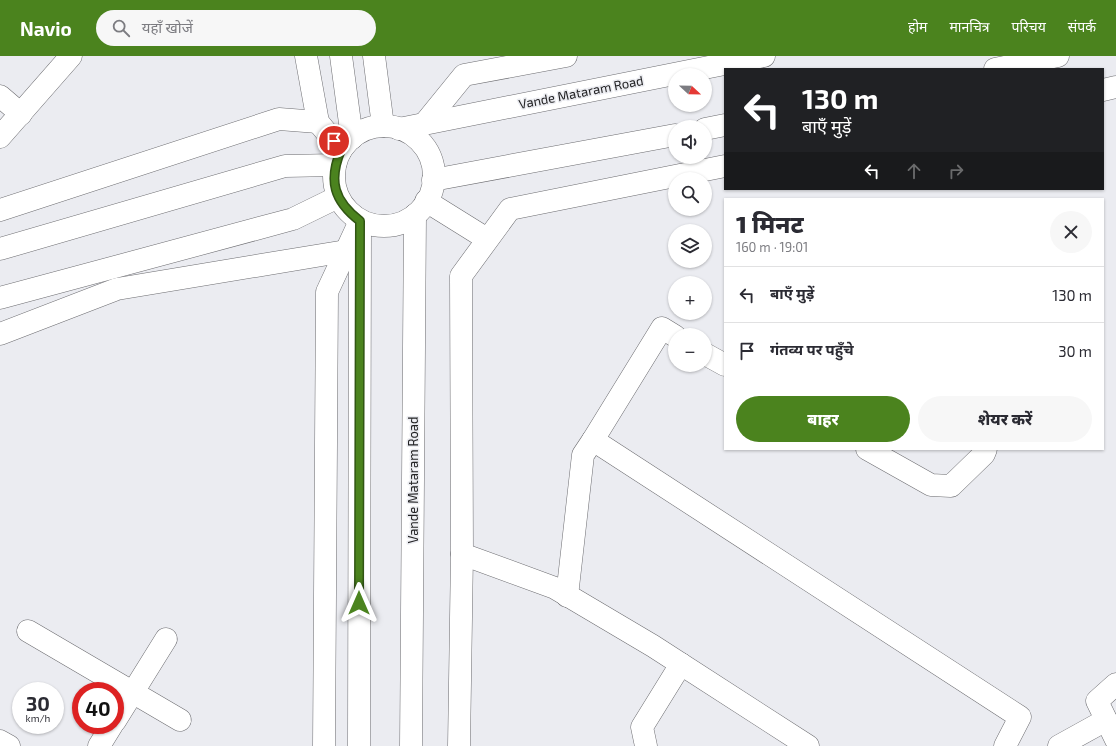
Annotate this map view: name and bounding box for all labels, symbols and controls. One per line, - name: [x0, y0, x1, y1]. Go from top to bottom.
- search box: [96, 10, 376, 46]
- text: Navio: [20, 17, 72, 40]
- icon: search: [110, 17, 132, 39]
- text: यहाँ खोजें: [142, 18, 193, 36]
- text: होम: [908, 18, 927, 35]
- text: मानचित्र: [949, 18, 990, 35]
- text: परिचय: [1012, 18, 1046, 35]
- text: संपर्क: [1068, 18, 1096, 35]
- north arrow: [668, 68, 712, 112]
- map controls: [668, 68, 712, 372]
- street label: Vande Mataram Road: [517, 72, 645, 112]
- text: 130 m: [802, 81, 878, 115]
- icon: left: [736, 84, 788, 136]
- text: बाएँ मुड़ें: [802, 115, 851, 137]
- button: sound: [668, 120, 712, 164]
- pin: [317, 124, 351, 158]
- icon: arrive: [323, 130, 345, 152]
- icon: left: [861, 160, 883, 182]
- icon: ahead: [903, 160, 925, 182]
- icon: right: [945, 160, 967, 182]
- button: search: [668, 172, 712, 216]
- text: 1 मिनट: [736, 209, 804, 238]
- button: close: [1050, 211, 1092, 253]
- button: layers: [668, 224, 712, 268]
- text: 160 m · 19:01: [736, 239, 808, 255]
- button: +: [668, 276, 712, 320]
- icon: left: [736, 284, 758, 306]
- text: बाएँ मुड़ें: [770, 284, 814, 302]
- text: 130 m: [1052, 286, 1092, 304]
- button: −: [668, 328, 712, 372]
- icon: arrive: [736, 340, 758, 362]
- text: गंतव्य पर पहुँचे: [770, 340, 854, 358]
- text: 30 m: [1058, 342, 1092, 360]
- button: बाहर: [736, 396, 910, 442]
- button: शेयर करें: [918, 396, 1092, 442]
- street label: Vande Mataram Road: [405, 417, 421, 543]
- position arrow: [338, 582, 380, 624]
- speed limit sign: 40: [72, 682, 124, 734]
- text: 30: [26, 691, 50, 715]
- text: km/h: [26, 712, 50, 724]

